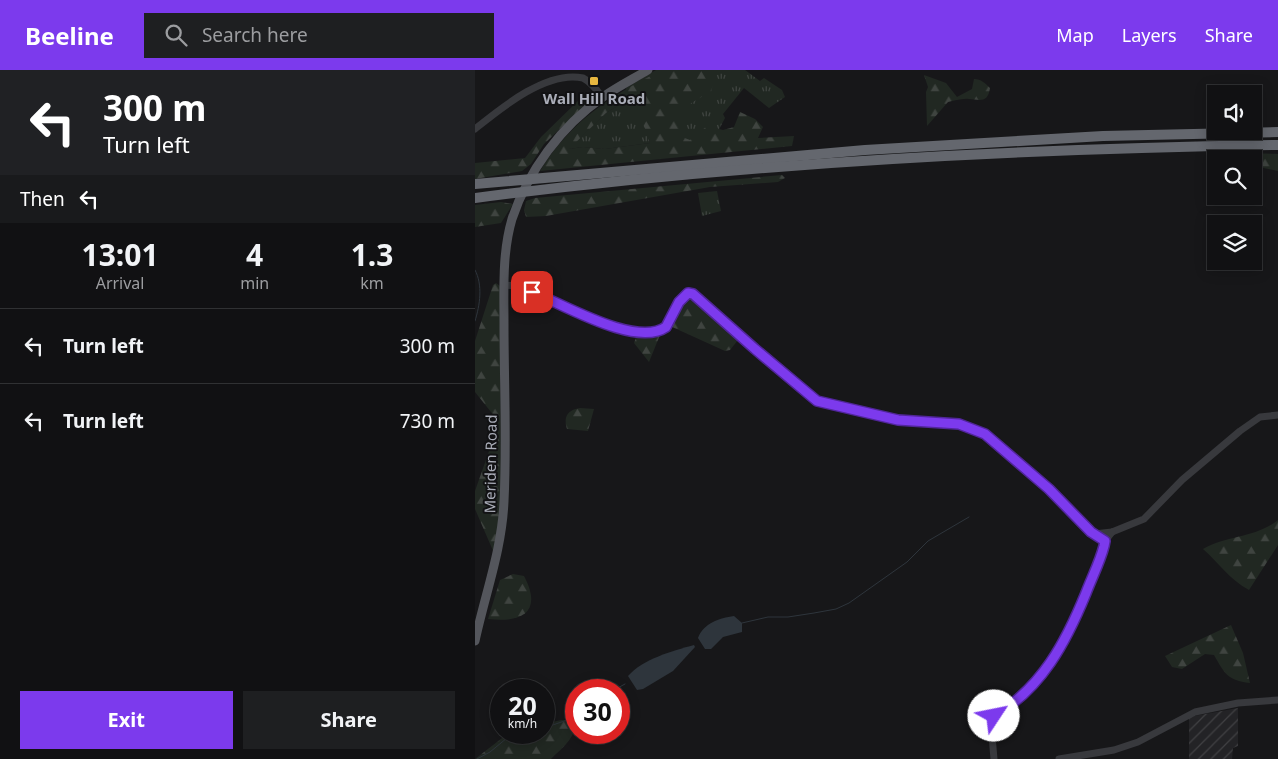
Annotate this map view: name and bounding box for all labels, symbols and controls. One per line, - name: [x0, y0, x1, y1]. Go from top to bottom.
- search box: [144, 13, 494, 58]
- text: Beeline: [25, 19, 114, 52]
- icon: search: [162, 21, 190, 49]
- text: Search here: [202, 22, 308, 48]
- text: Map: [1056, 23, 1094, 47]
- text: Layers: [1122, 23, 1177, 47]
- text: Share: [1205, 23, 1253, 47]
- marker: Wall Hill Road: [588, 75, 600, 87]
- text: 300 m: [103, 84, 206, 131]
- map controls: [1207, 85, 1262, 270]
- button: sound: [1207, 85, 1262, 140]
- place label: Wall Hill Road: [543, 88, 645, 108]
- icon: left: [20, 90, 85, 155]
- text: Turn left: [103, 129, 190, 159]
- button: search: [1207, 150, 1262, 205]
- icon: left: [75, 185, 103, 213]
- text: Then: [20, 186, 65, 212]
- button: layers: [1207, 215, 1262, 270]
- text: 13:01: [82, 234, 159, 275]
- text: 4: [246, 234, 263, 275]
- text: 1.3: [351, 234, 393, 275]
- pin: [511, 271, 553, 313]
- text: Arrival: [96, 272, 144, 294]
- text: min: [240, 272, 269, 294]
- text: km: [360, 272, 384, 294]
- icon: arrive: [518, 278, 546, 306]
- icon: left: [20, 332, 48, 360]
- text: Turn left: [63, 333, 144, 359]
- text: 300 m: [400, 333, 455, 359]
- icon: left: [20, 407, 48, 435]
- text: Turn left: [63, 408, 144, 434]
- text: 730 m: [400, 408, 455, 434]
- street label: Meriden Road: [479, 414, 501, 514]
- speed limit sign: 30: [565, 679, 630, 744]
- text: 20: [508, 688, 537, 722]
- position arrow: [967, 689, 1019, 741]
- button: Exit: [20, 691, 233, 749]
- button: Share: [243, 691, 455, 749]
- text: km/h: [508, 715, 537, 732]

